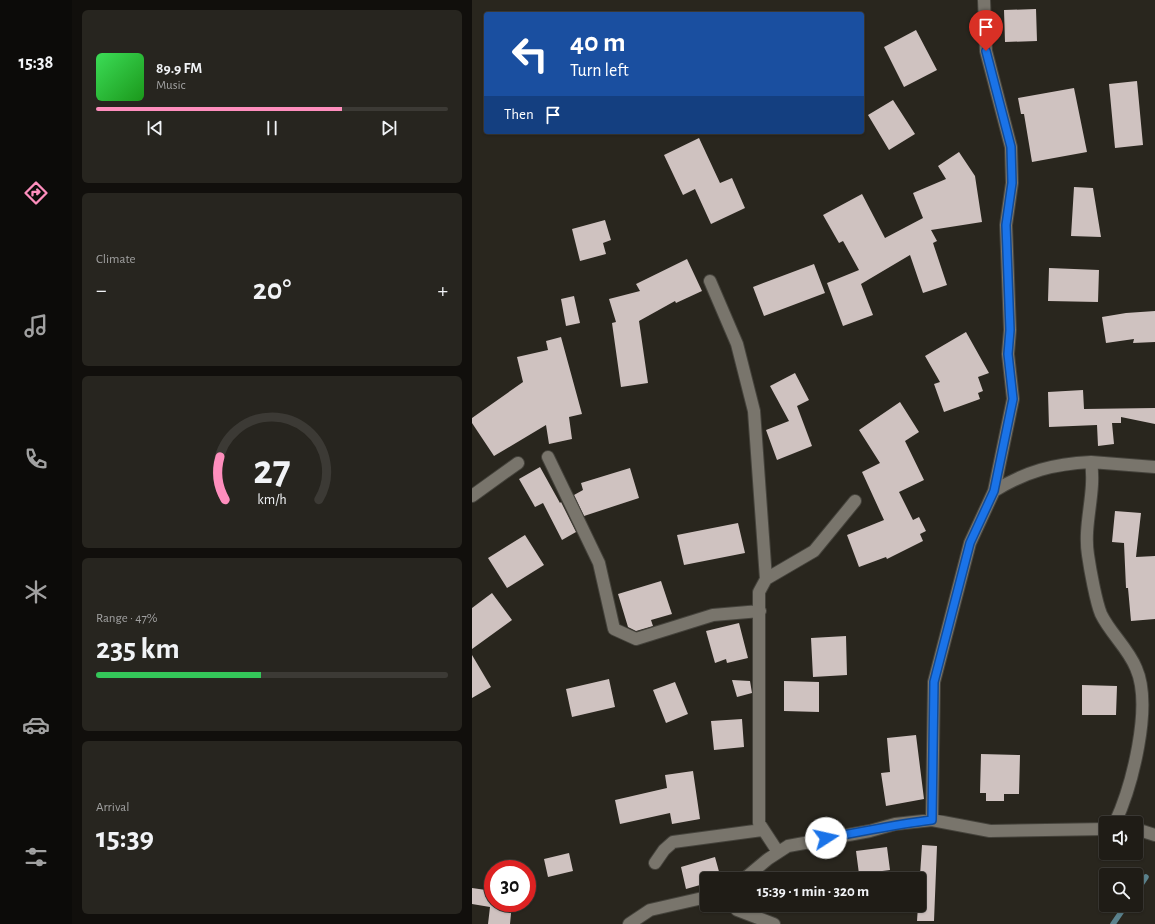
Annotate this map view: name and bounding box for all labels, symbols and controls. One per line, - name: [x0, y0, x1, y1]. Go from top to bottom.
- pin: [969, 10, 1003, 51]
- icon: arrive: [975, 16, 997, 38]
- icon: left: [504, 28, 556, 80]
- text: 40 m: [570, 29, 626, 57]
- text: 15:38: [18, 54, 54, 72]
- text: 89.9 FM: [156, 61, 202, 76]
- text: Turn left: [570, 62, 629, 80]
- text: Music: [156, 79, 186, 92]
- icon: arrive: [542, 104, 564, 126]
- text: Then: [504, 107, 534, 122]
- icon: previous: [144, 117, 166, 139]
- icon: pause: [261, 117, 283, 139]
- icon: next: [378, 117, 400, 139]
- icon: directions: [22, 179, 50, 207]
- text: Climate: [96, 253, 135, 266]
- text: 20°: [253, 275, 291, 305]
- text: −: [96, 279, 107, 301]
- text: +: [437, 279, 448, 301]
- icon: music: [22, 312, 50, 340]
- icon: phone: [22, 445, 50, 473]
- text: 27: [253, 450, 291, 491]
- text: km/h: [257, 493, 287, 507]
- icon: climate: [22, 578, 50, 606]
- text: Range · 47%: [96, 612, 158, 625]
- text: 235 km: [96, 634, 180, 664]
- icon: car: [22, 711, 50, 739]
- text: Arrival: [96, 801, 129, 814]
- map controls: [1099, 816, 1143, 912]
- button: sound: [1099, 816, 1143, 860]
- position arrow: [805, 817, 847, 859]
- text: 15:39: [96, 823, 154, 853]
- icon: filters: [22, 843, 50, 871]
- speed limit sign: 30: [484, 860, 536, 912]
- button: search: [1099, 868, 1143, 912]
- text: 15:39 · 1 min · 320 m: [757, 884, 869, 899]

